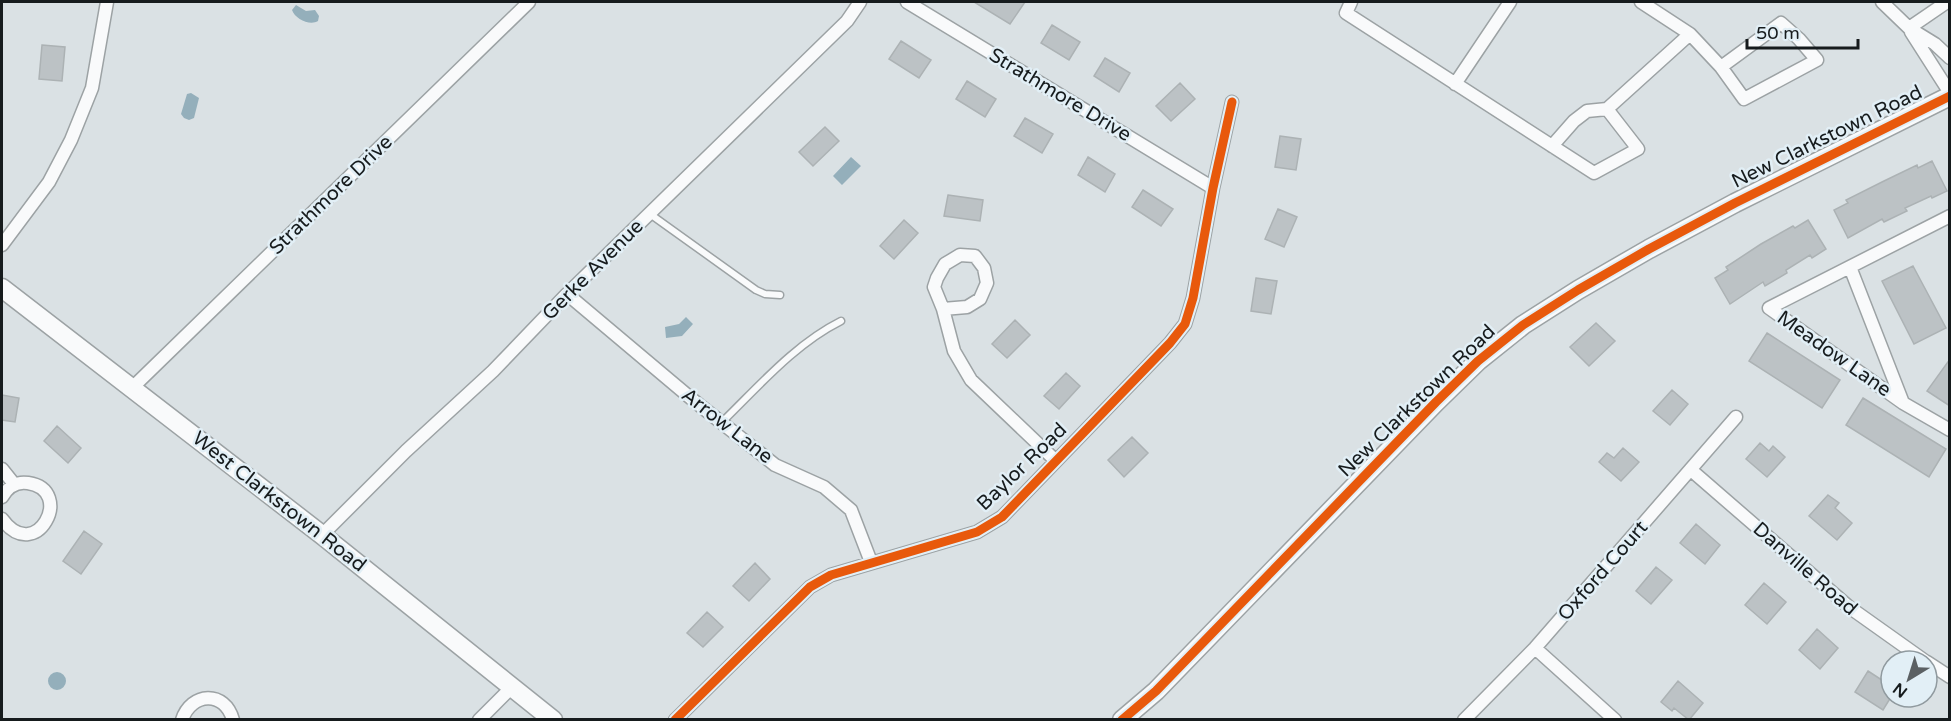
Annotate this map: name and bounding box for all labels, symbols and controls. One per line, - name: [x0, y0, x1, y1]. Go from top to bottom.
- scale bar: [1747, 12, 1858, 50]
- text: 50 m: [1756, 22, 1800, 44]
- street label: Strathmore Drive: [985, 43, 1135, 147]
- street label: New Clarkstown Road: [1728, 80, 1926, 194]
- street label: Strathmore Drive: [265, 130, 397, 260]
- street label: Gerke Avenue: [538, 215, 648, 325]
- street label: Meadow Lane: [1772, 306, 1896, 402]
- street label: New Clarkstown Road: [1333, 320, 1501, 482]
- street label: Arrow Lane: [677, 383, 777, 469]
- street label: Baylor Road: [972, 418, 1072, 516]
- street label: West Clarkstown Road: [187, 427, 371, 577]
- street label: Oxford Court: [1553, 516, 1653, 626]
- street label: Danville Road: [1748, 517, 1862, 621]
- north arrow: [1879, 649, 1939, 709]
- text: N: [1889, 678, 1912, 702]

